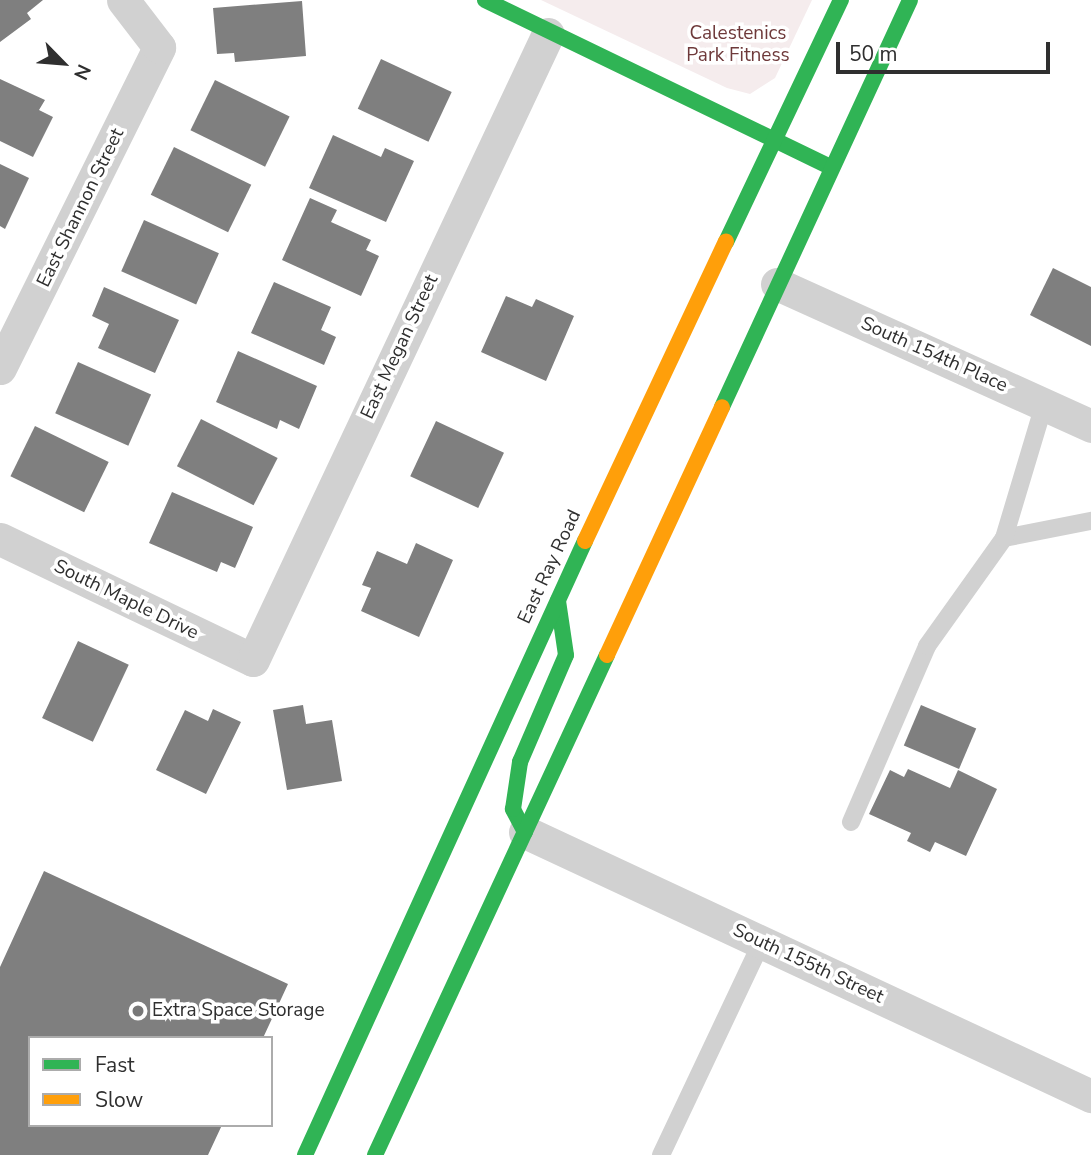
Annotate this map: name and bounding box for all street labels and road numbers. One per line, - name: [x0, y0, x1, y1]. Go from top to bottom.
- street label: East Shannon Street: [33, 125, 129, 291]
- street label: East Megan Street: [357, 271, 443, 423]
- street label: South 154th Place: [857, 312, 1011, 398]
- street label: East Ray Road: [514, 506, 586, 628]
- street label: South Maple Drive: [50, 555, 202, 645]
- street label: South 155th Street: [729, 919, 887, 1009]

